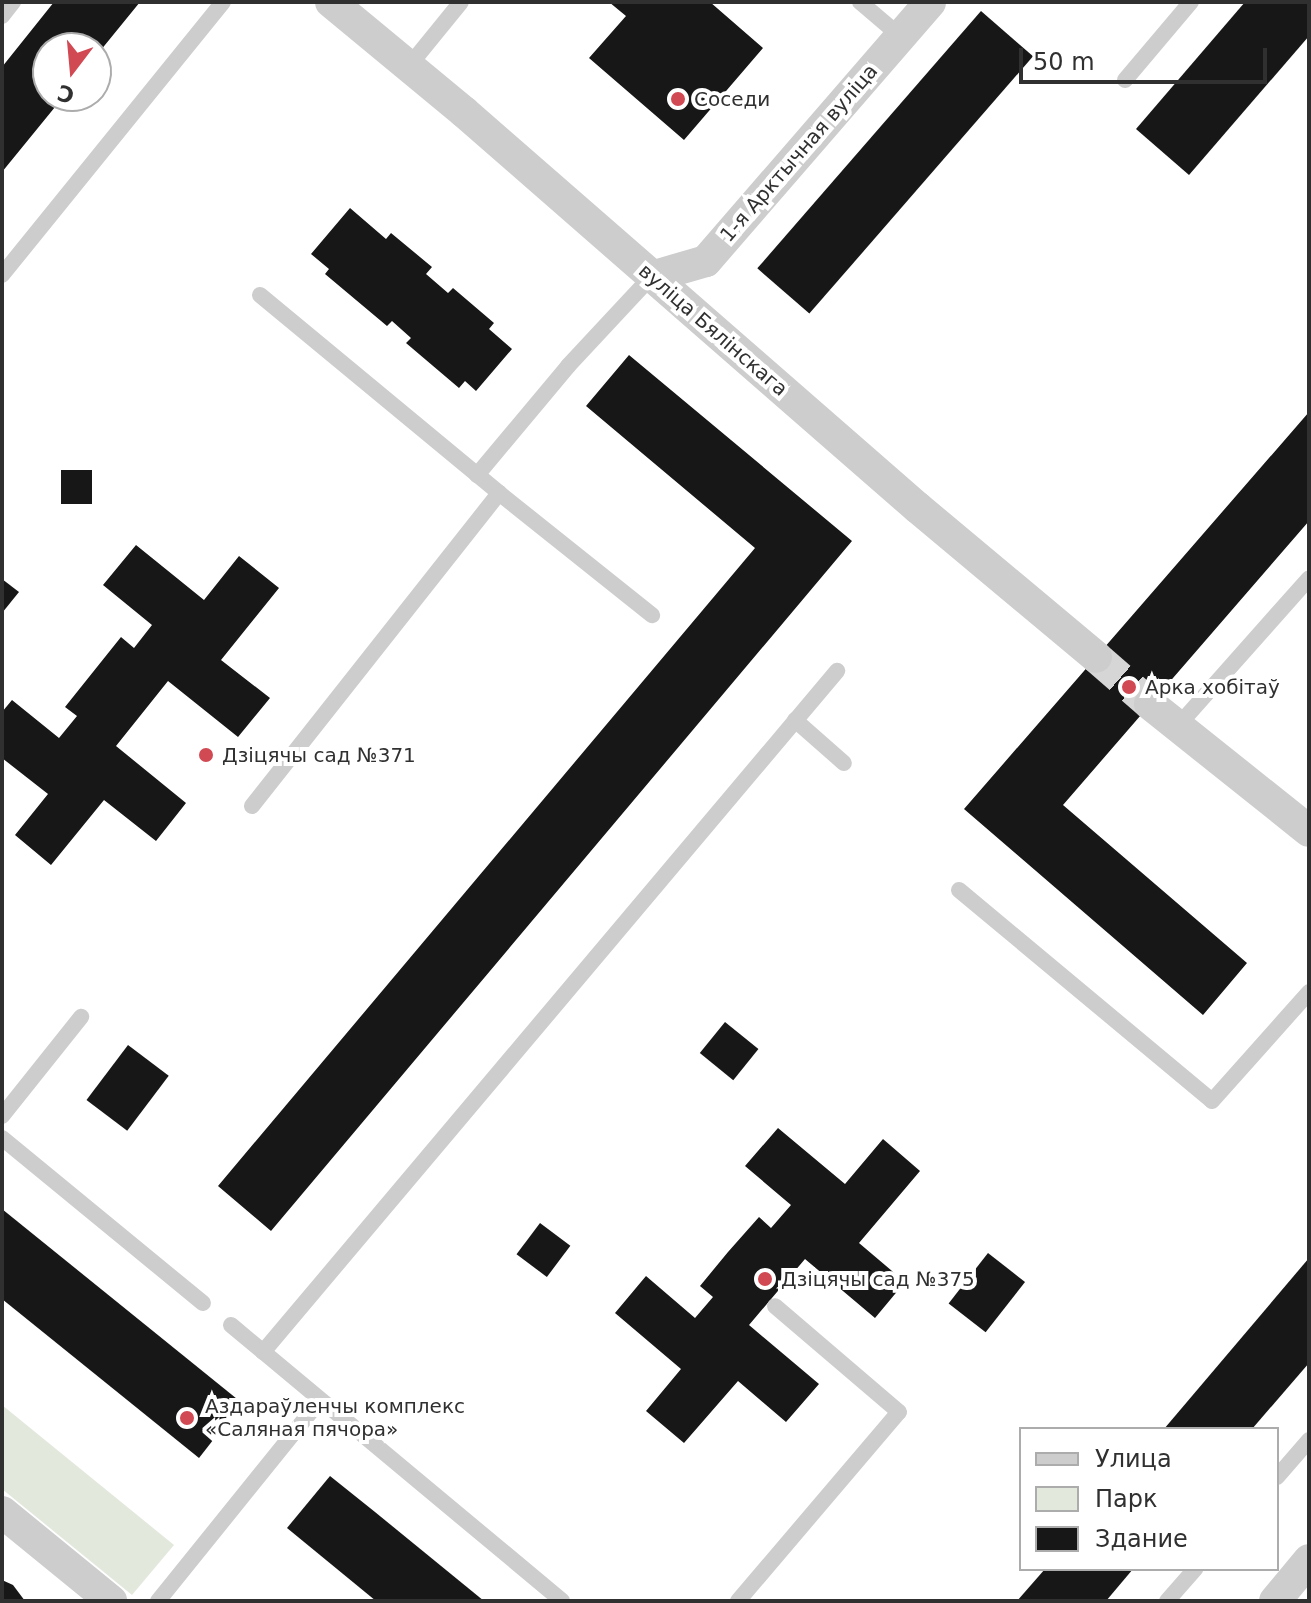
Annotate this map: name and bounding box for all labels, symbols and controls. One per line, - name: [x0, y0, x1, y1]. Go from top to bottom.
- north arrow: [32, 32, 112, 112]
- scale bar: [1023, 32, 1271, 82]
- text: 50 m: [1033, 48, 1095, 76]
- street label: 1-я Арктычная вуліца: [715, 59, 883, 247]
- text: С: [55, 79, 77, 108]
- place label: Соседи: [694, 87, 770, 111]
- marker: Соседи: [669, 90, 687, 108]
- street label: вуліца Бялінскага: [634, 259, 792, 401]
- place label: Арка хобітаў: [1145, 675, 1280, 699]
- marker: Арка хобітаў: [1120, 678, 1138, 696]
- place label: Дзіцячы сад №371: [222, 743, 416, 767]
- marker: Дзіцячы сад №371: [197, 746, 215, 764]
- place label: Дзіцячы сад №375: [781, 1267, 975, 1291]
- marker: Дзіцячы сад №375: [756, 1270, 774, 1288]
- place label: Аздараўленчы комплекс «Саляная пячора»: [205, 1394, 465, 1441]
- marker: Аздараўленчы комплекс «Саляная пячора»: [176, 1407, 198, 1429]
- legend: [1019, 1427, 1279, 1571]
- text: Улица: [1095, 1445, 1172, 1473]
- text: Парк: [1095, 1485, 1157, 1513]
- text: Здание: [1095, 1525, 1188, 1553]

